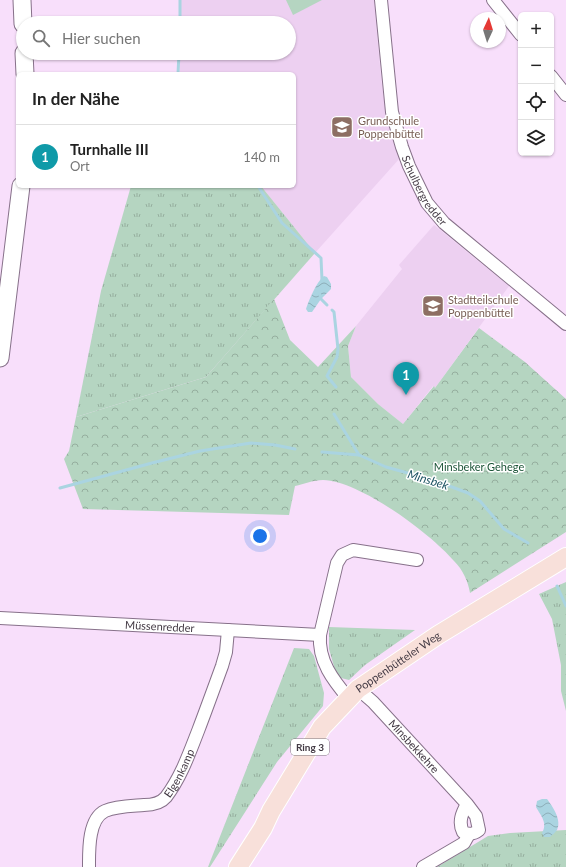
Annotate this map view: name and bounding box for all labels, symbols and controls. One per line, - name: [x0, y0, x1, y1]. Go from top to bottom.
- north arrow: [470, 12, 506, 48]
- map controls: [518, 12, 554, 156]
- button: +: [518, 12, 554, 48]
- search box: [16, 16, 296, 60]
- icon: search: [30, 27, 52, 49]
- text: Hier suchen: [62, 29, 141, 47]
- button: −: [518, 48, 554, 84]
- button: locate: [518, 84, 554, 120]
- text: In der Nähe: [32, 88, 120, 109]
- school or university icon: Grundschule Poppenbüttel: [329, 114, 355, 140]
- place label: Grundschule Poppenbüttel: [358, 114, 423, 140]
- button: layers: [518, 120, 554, 156]
- text: Turnhalle III: [70, 140, 149, 158]
- text: 1: [41, 149, 49, 165]
- text: 140 m: [243, 149, 280, 165]
- street label: Schulbergredder: [400, 153, 450, 228]
- text: Ort: [70, 158, 90, 174]
- school or university icon: Stadtteilschule Poppenbüttel: [420, 293, 446, 319]
- place label: Stadtteilschule Poppenbüttel: [448, 293, 519, 319]
- pin: 1: [393, 362, 419, 395]
- park label: Minsbeker Gehege: [434, 460, 524, 473]
- water label: Minsbek: [406, 466, 451, 493]
- your location: [250, 526, 270, 546]
- street label: Müssenredder: [125, 618, 195, 634]
- street label: Poppenbütteler Weg: [353, 628, 443, 695]
- street label: Minsbekkehre: [386, 716, 442, 775]
- road number: Ring 3: [291, 739, 329, 755]
- street label: Elgenkamp: [161, 747, 196, 800]

